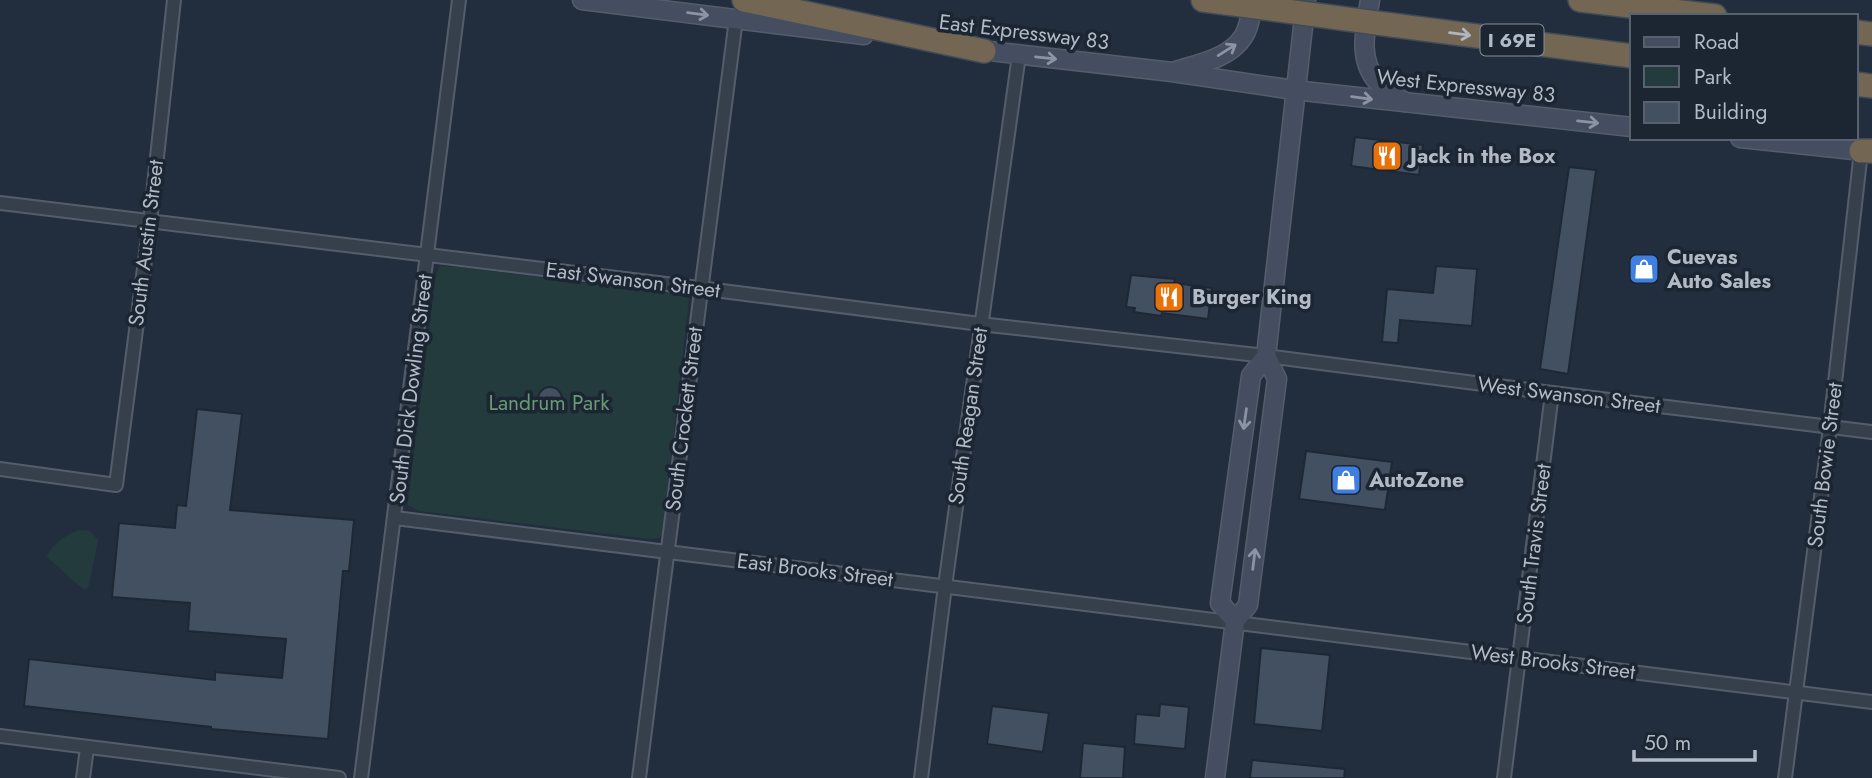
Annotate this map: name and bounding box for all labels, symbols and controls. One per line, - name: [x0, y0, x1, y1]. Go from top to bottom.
- street label: East Expressway 83: [937, 7, 1111, 57]
- one-way arrow: [686, 8, 709, 21]
- legend: [1630, 14, 1858, 140]
- road number: I 69E: [1480, 24, 1544, 56]
- one-way arrow: [1448, 27, 1471, 40]
- text: Road: [1694, 27, 1739, 57]
- one-way arrow: [1217, 43, 1237, 57]
- one-way arrow: [1034, 52, 1056, 65]
- street label: West Expressway 83: [1375, 62, 1557, 110]
- text: Park: [1694, 62, 1732, 92]
- one-way arrow: [1350, 92, 1373, 105]
- text: Building: [1694, 97, 1767, 127]
- one-way arrow: [1576, 116, 1599, 129]
- restaurant icon: Jack in the Box: [1370, 139, 1404, 173]
- place label: Jack in the Box: [1406, 141, 1556, 171]
- street label: South Austin Street: [121, 158, 171, 328]
- place label: Cuevas Auto Sales: [1666, 242, 1772, 296]
- shop icon: Cuevas Auto Sales: [1627, 252, 1661, 286]
- street label: East Swanson Street: [544, 254, 722, 306]
- street label: South Dick Dowling Street: [382, 272, 440, 506]
- restaurant icon: Burger King: [1152, 280, 1186, 314]
- place label: Burger King: [1192, 282, 1311, 312]
- street label: South Crockett Street: [658, 325, 710, 513]
- street label: South Reagan Street: [941, 326, 995, 506]
- street label: West Swanson Street: [1476, 369, 1662, 421]
- street label: South Bowie Street: [1800, 381, 1850, 549]
- park label: Landrum Park: [489, 388, 610, 418]
- one-way arrow: [1239, 407, 1252, 430]
- street label: South Travis Street: [1509, 462, 1559, 626]
- shop icon: AutoZone: [1329, 463, 1363, 497]
- place label: AutoZone: [1368, 465, 1464, 495]
- street label: East Brooks Street: [735, 546, 895, 594]
- one-way arrow: [1248, 548, 1261, 571]
- street label: West Brooks Street: [1469, 637, 1637, 687]
- scale bar: [1634, 718, 1755, 762]
- text: 50 m: [1644, 728, 1691, 758]

